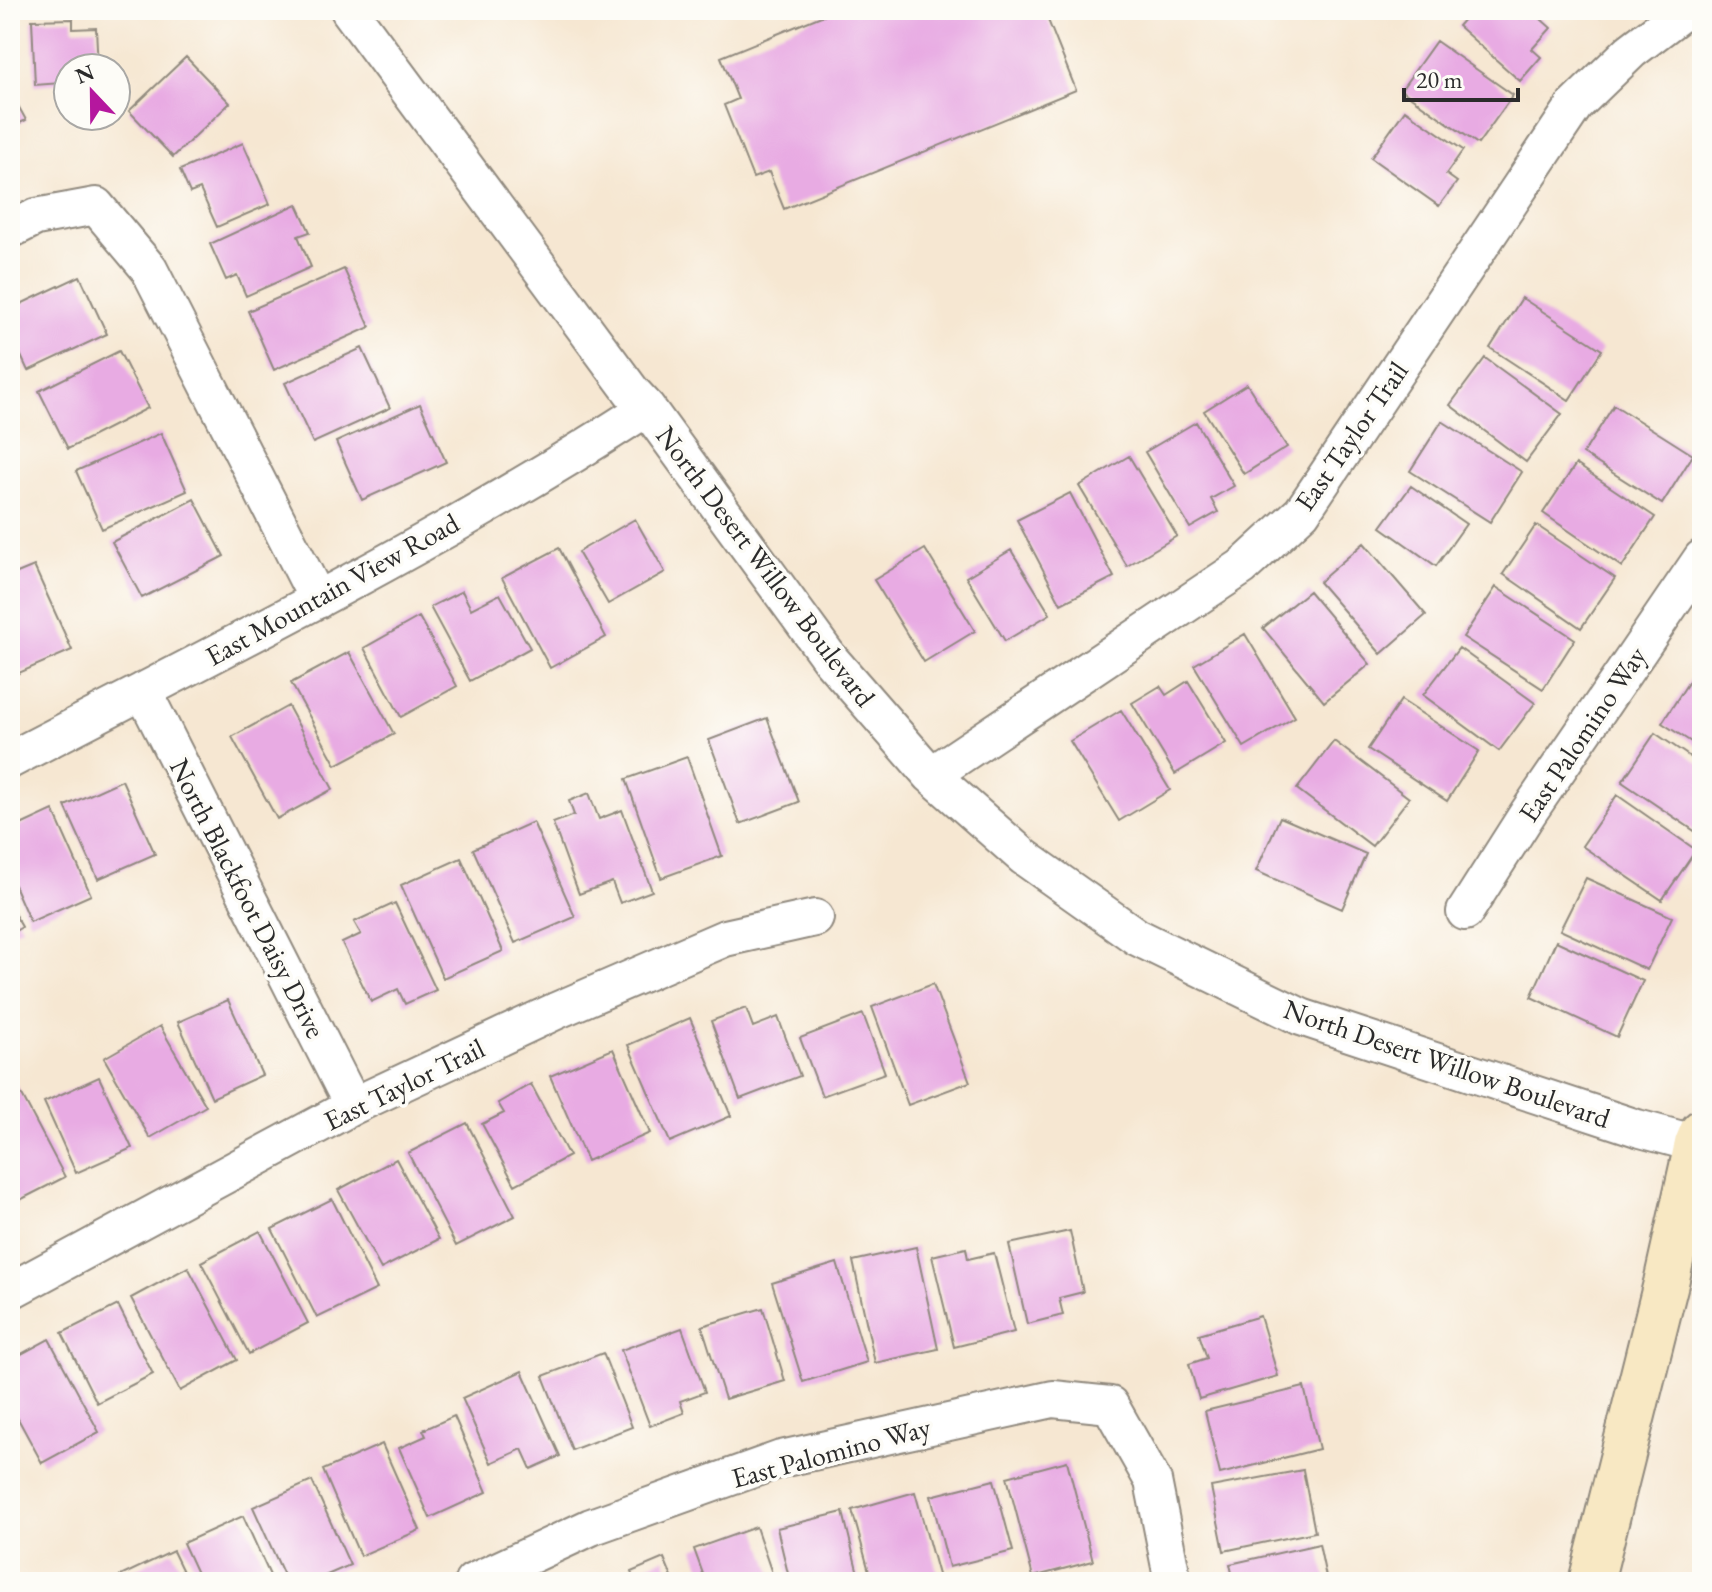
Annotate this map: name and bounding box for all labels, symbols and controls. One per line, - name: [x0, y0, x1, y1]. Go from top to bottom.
- north arrow: [52, 52, 132, 132]
- scale bar: [1404, 52, 1518, 102]
- text: N: [71, 57, 99, 91]
- text: 20 m: [1416, 64, 1463, 95]
- street label: East Taylor Trail: [1286, 354, 1416, 518]
- street label: North Desert Willow Boulevard: [648, 418, 884, 714]
- street label: East Mountain View Road: [199, 504, 466, 674]
- street label: East Palomino Way: [1510, 639, 1654, 829]
- street label: North Blackfoot Daisy Drive: [162, 752, 334, 1044]
- street label: North Desert Willow Boulevard: [1279, 990, 1616, 1136]
- street label: East Taylor Trail: [318, 1030, 490, 1138]
- street label: East Palomino Way: [728, 1408, 935, 1496]

